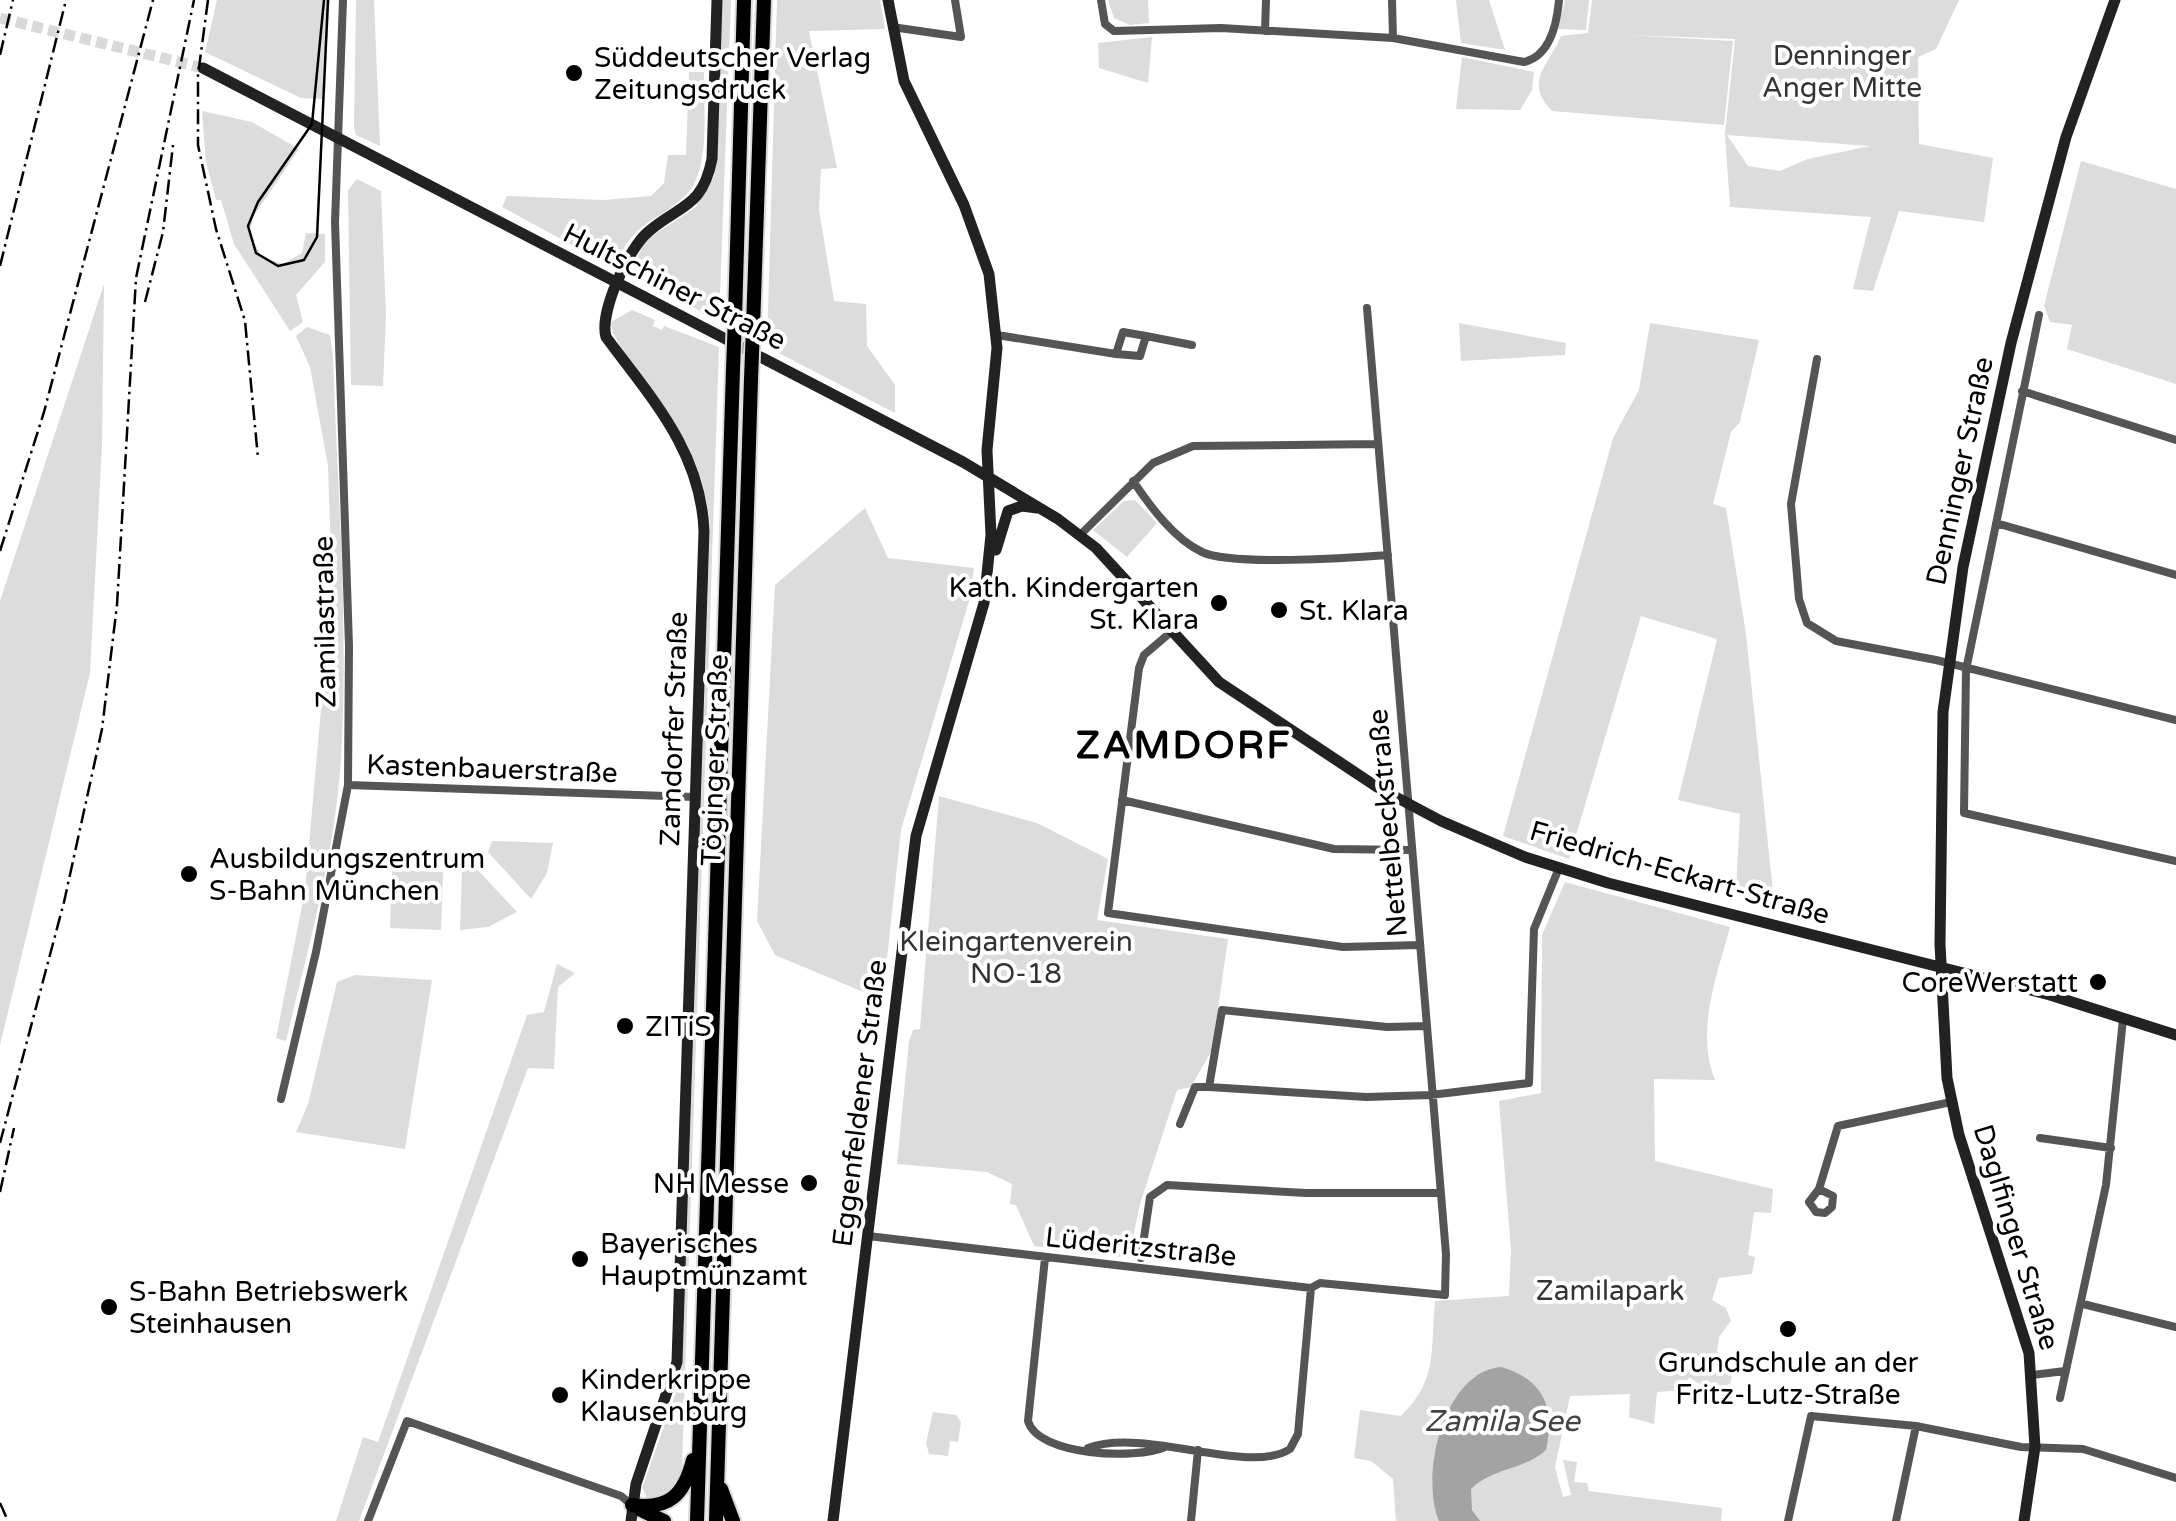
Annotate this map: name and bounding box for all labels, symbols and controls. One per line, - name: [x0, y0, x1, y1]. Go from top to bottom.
- park label: Denninger Anger Mitte: [1762, 39, 1922, 105]
- place label: Süddeutscher Verlag Zeitungsdruck: [594, 41, 871, 107]
- marker: Süddeutscher Verlag Zeitungsdruck: [563, 62, 585, 84]
- street label: Hultschiner Straße: [557, 216, 792, 358]
- street label: Denninger Straße: [1919, 354, 2001, 589]
- street label: Zamilastraße: [306, 536, 344, 708]
- place label: Kath. Kindergarten St. Klara: [948, 571, 1199, 637]
- marker: Kath. Kindergarten St. Klara: [1208, 592, 1230, 614]
- place label: St. Klara: [1299, 594, 1409, 628]
- marker: St. Klara: [1268, 599, 1290, 621]
- street label: Zamdorfer Straße: [653, 611, 695, 847]
- street label: Töginger Straße: [694, 653, 736, 867]
- street label: Nettelbeckstraße: [1361, 707, 1415, 938]
- district label: ZAMDORF: [1076, 723, 1292, 769]
- street label: Kastenbauerstraße: [366, 748, 618, 790]
- street label: Friedrich-Eckart-Straße: [1526, 814, 1834, 932]
- place label: Ausbildungszentrum S-Bahn München: [209, 842, 485, 908]
- marker: Ausbildungszentrum S-Bahn München: [178, 863, 200, 885]
- park label: Kleingartenverein NO-18: [899, 925, 1133, 991]
- street label: Eggenfeldener Straße: [826, 958, 894, 1249]
- place label: CoreWerstatt: [1901, 966, 2078, 1000]
- marker: CoreWerstatt: [2087, 971, 2109, 993]
- place label: ZITiS: [645, 1010, 712, 1044]
- marker: ZITiS: [614, 1015, 636, 1037]
- street label: Daglfinger Straße: [1966, 1120, 2067, 1354]
- place label: NH Messe: [653, 1167, 789, 1201]
- marker: NH Messe: [798, 1172, 820, 1194]
- street label: Lüderitzstraße: [1043, 1220, 1238, 1274]
- place label: Bayerisches Hauptmünzamt: [600, 1227, 808, 1293]
- marker: Bayerisches Hauptmünzamt: [569, 1248, 591, 1270]
- park label: Zamilapark: [1536, 1274, 1684, 1308]
- place label: S-Bahn Betriebswerk Steinhausen: [129, 1275, 408, 1341]
- marker: S-Bahn Betriebswerk Steinhausen: [98, 1296, 120, 1318]
- marker: Grundschule an der Fritz-Lutz-Straße: [1777, 1318, 1799, 1340]
- place label: Grundschule an der Fritz-Lutz-Straße: [1658, 1346, 1918, 1412]
- place label: Kinderkrippe Klausenburg: [580, 1363, 751, 1429]
- marker: Kinderkrippe Klausenburg: [549, 1384, 571, 1406]
- water label: Zamila See: [1424, 1403, 1582, 1440]

